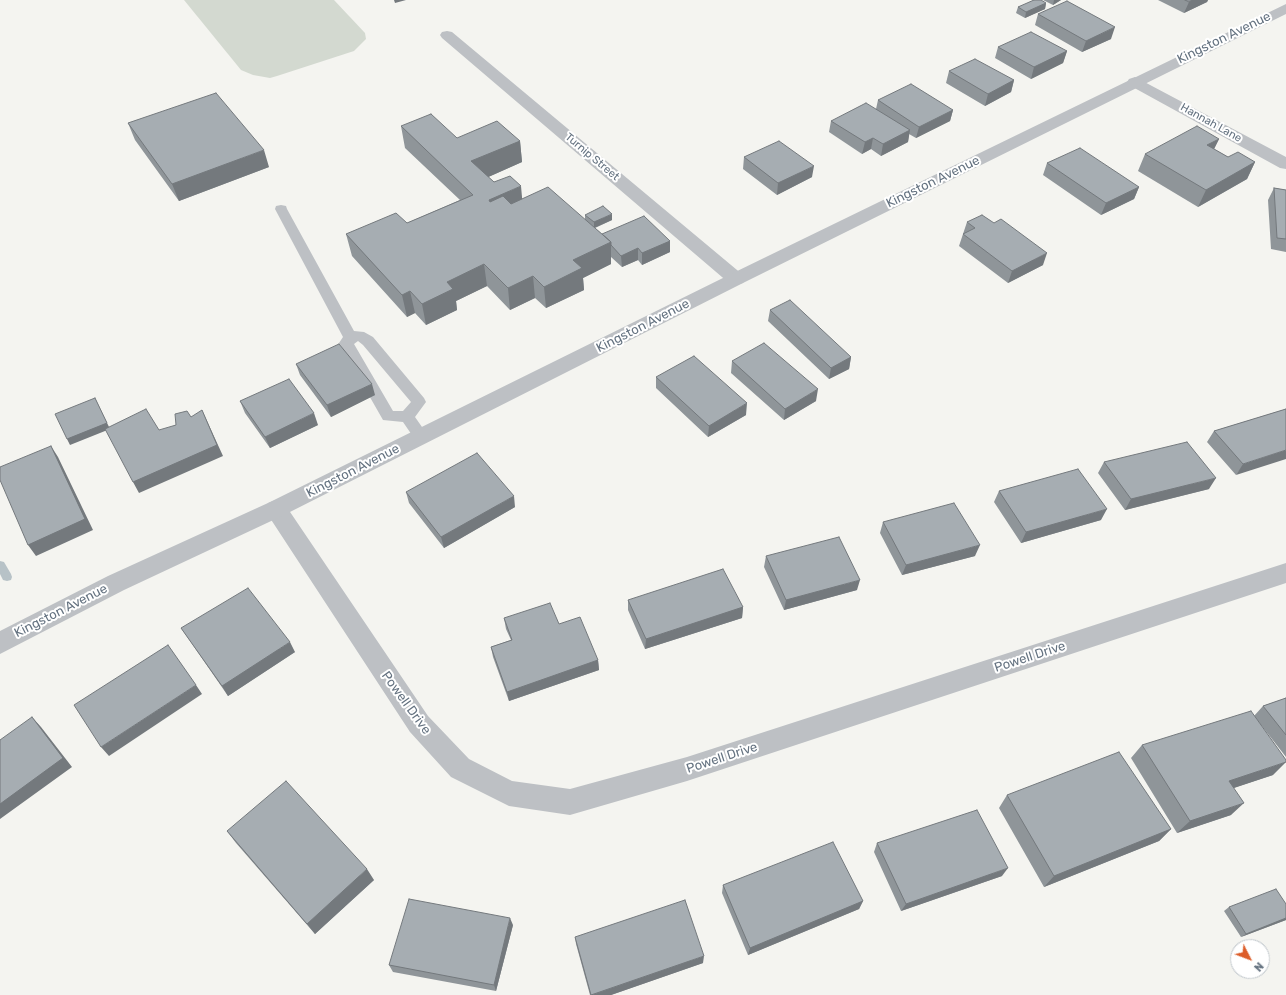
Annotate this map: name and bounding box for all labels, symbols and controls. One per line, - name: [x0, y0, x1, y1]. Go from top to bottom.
- street label: Kingston Avenue: [1175, 9, 1273, 67]
- street label: Hannah Lane: [1178, 101, 1244, 145]
- street label: Turnip Street: [562, 131, 622, 183]
- street label: Kingston Avenue: [884, 153, 982, 211]
- street label: Kingston Avenue: [594, 296, 692, 356]
- street label: Kingston Avenue: [304, 441, 402, 501]
- street label: Kingston Avenue: [12, 581, 110, 641]
- street label: Powell Drive: [992, 638, 1068, 676]
- street label: Powell Drive: [378, 669, 434, 737]
- street label: Powell Drive: [684, 739, 760, 777]
- north arrow: [1230, 939, 1270, 979]
- text: N: [1251, 959, 1266, 974]

